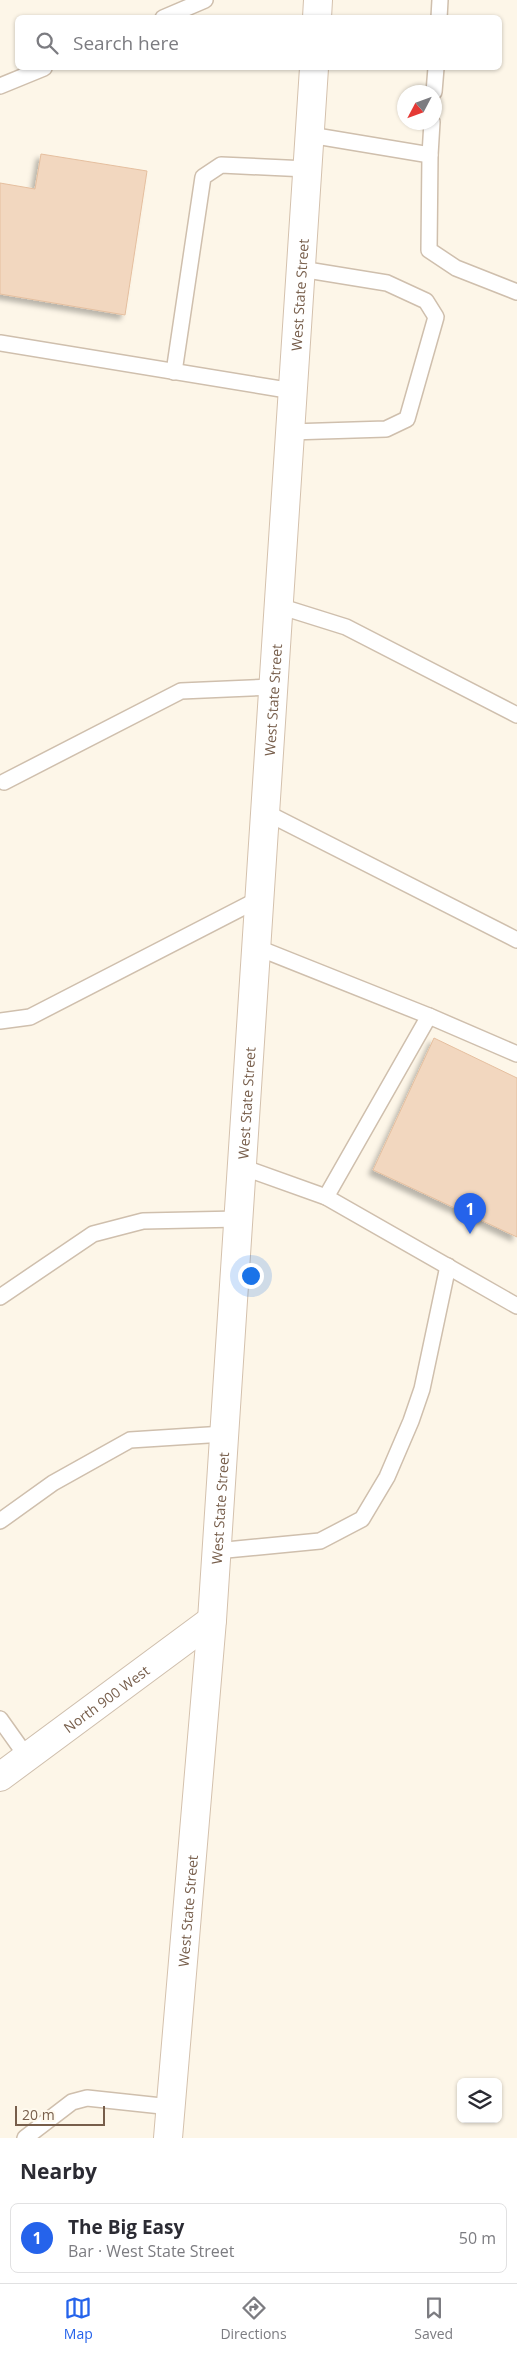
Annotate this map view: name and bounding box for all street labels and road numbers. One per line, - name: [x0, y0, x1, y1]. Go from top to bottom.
- street label: West State Street: [286, 238, 312, 351]
- street label: West State Street: [259, 643, 286, 756]
- street label: West State Street: [233, 1046, 259, 1160]
- street label: West State Street: [206, 1451, 233, 1565]
- street label: North 900 West: [59, 1660, 153, 1736]
- street label: West State Street: [173, 1854, 202, 1968]

